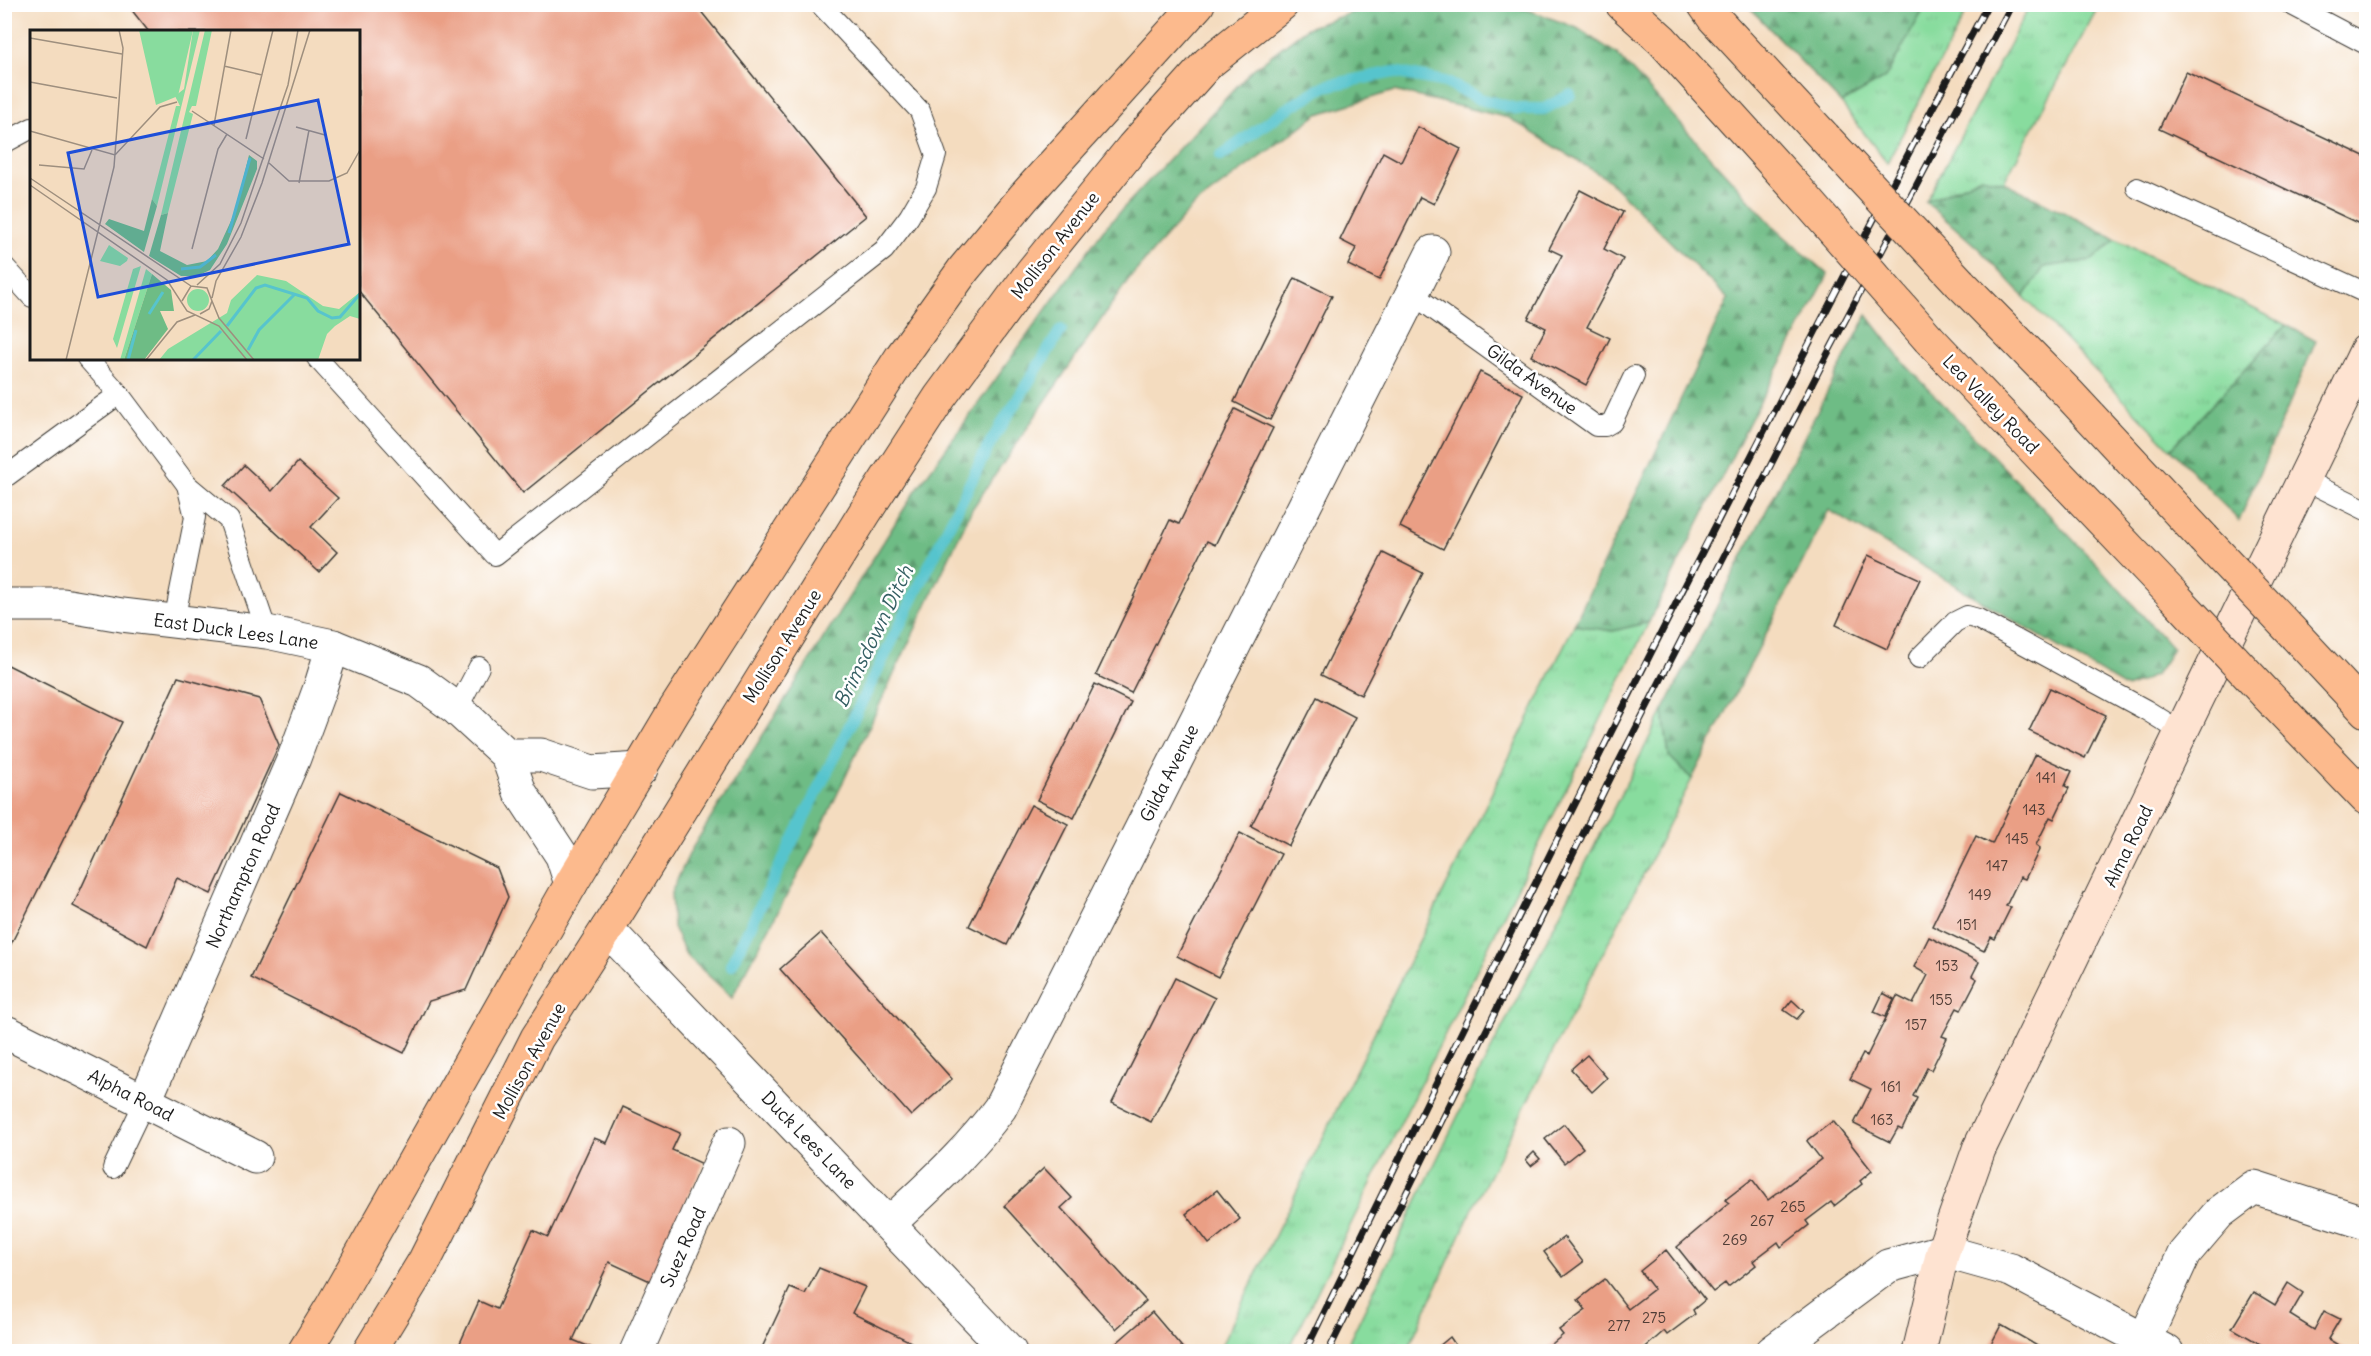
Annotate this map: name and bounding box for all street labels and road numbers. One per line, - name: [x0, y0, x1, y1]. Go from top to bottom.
- street label: Mollison Avenue: [1006, 187, 1104, 303]
- street label: Gilda Avenue: [1482, 338, 1582, 420]
- street label: Lea Valley Road: [1938, 350, 2044, 459]
- street label: Mollison Avenue: [738, 585, 826, 707]
- street label: East Duck Lees Lane: [152, 608, 320, 654]
- street label: Gilda Avenue: [1135, 720, 1203, 826]
- street label: Northampton Road: [201, 800, 285, 952]
- street label: Alma Road: [2098, 801, 2158, 891]
- street label: Mollison Avenue: [487, 999, 571, 1123]
- street label: Alpha Road: [84, 1064, 178, 1127]
- street label: Duck Lees Lane: [757, 1086, 861, 1194]
- street label: Suez Road: [655, 1203, 711, 1291]

